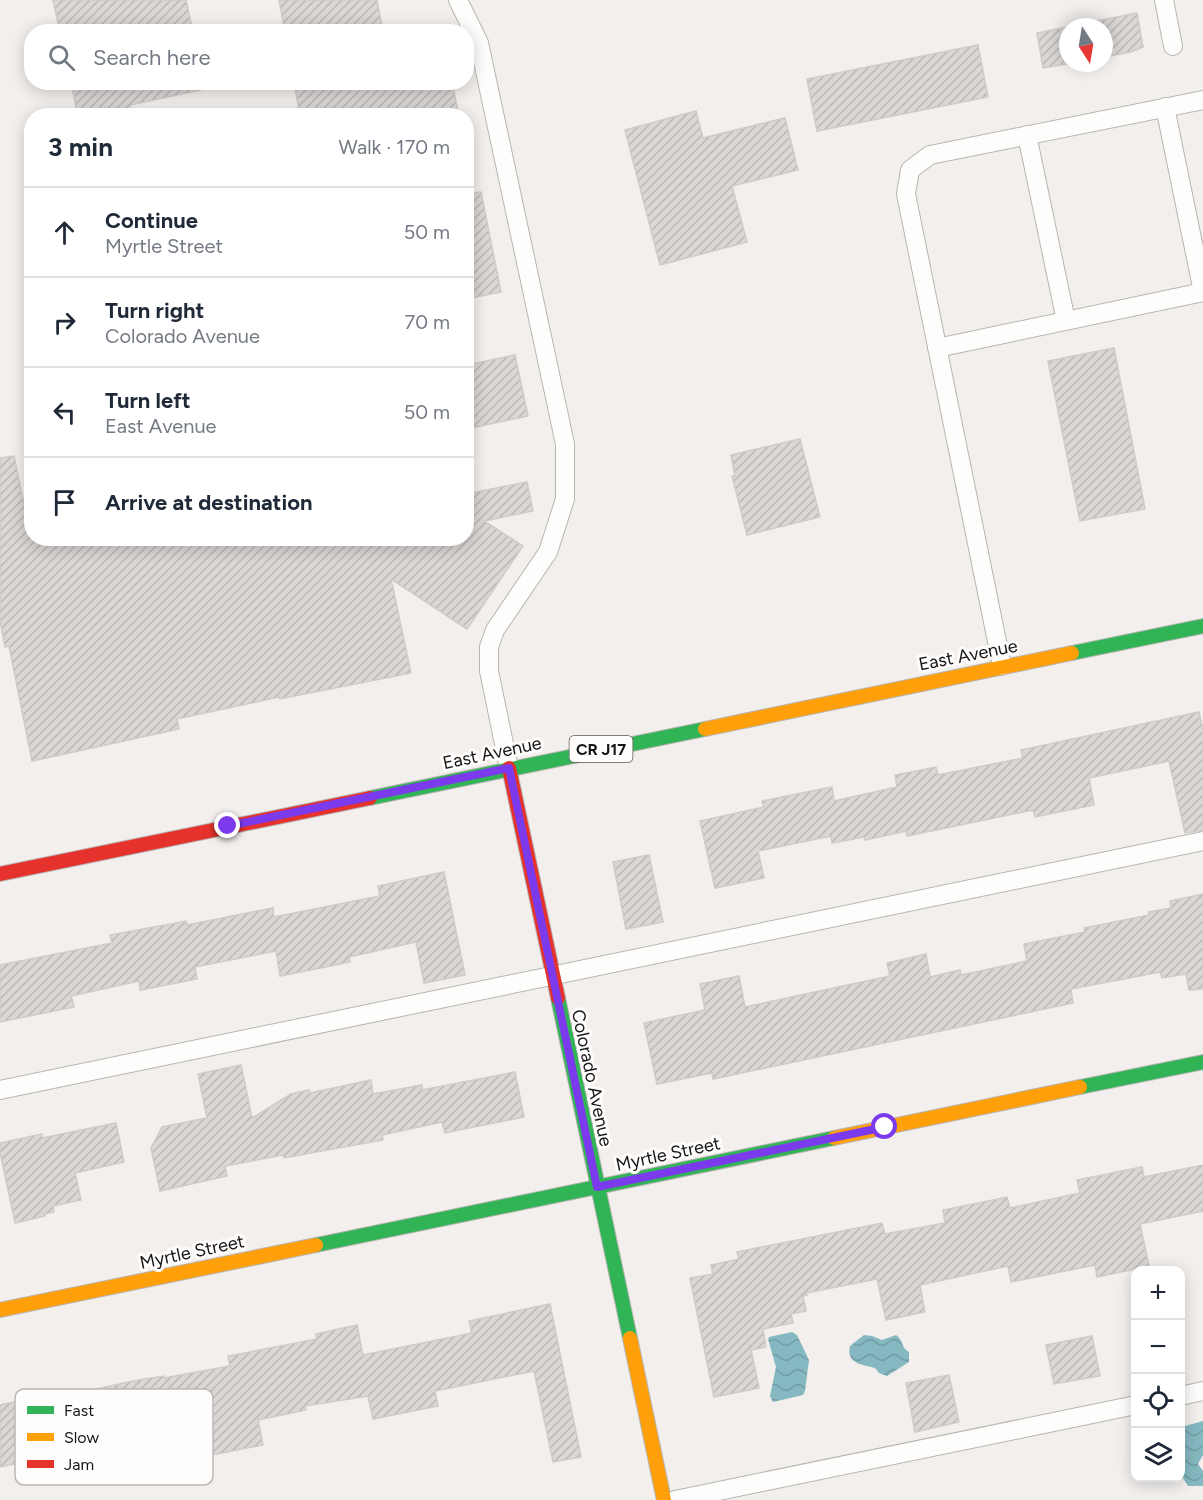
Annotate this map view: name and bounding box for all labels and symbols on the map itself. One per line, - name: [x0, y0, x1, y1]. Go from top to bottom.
- north arrow: [1059, 18, 1113, 72]
- street label: East Avenue: [917, 635, 1020, 675]
- street label: East Avenue: [441, 732, 544, 774]
- road number: CR J17: [570, 736, 632, 762]
- route end: [214, 812, 240, 838]
- street label: Colorado Avenue: [567, 1008, 617, 1149]
- route start: [871, 1113, 897, 1139]
- street label: Myrtle Street: [614, 1132, 722, 1176]
- street label: Myrtle Street: [138, 1230, 246, 1274]
- legend: [15, 1389, 213, 1485]
- text: Fast: [64, 1401, 94, 1420]
- text: Slow: [64, 1428, 99, 1447]
- text: Jam: [64, 1455, 94, 1474]

